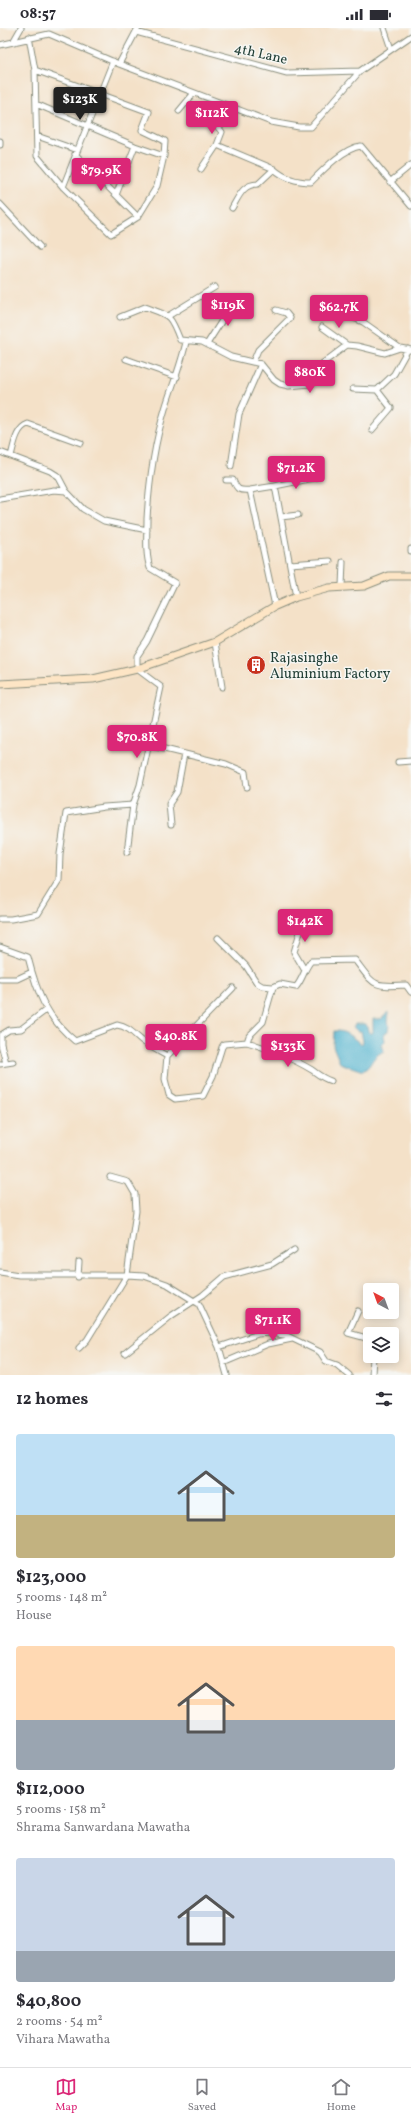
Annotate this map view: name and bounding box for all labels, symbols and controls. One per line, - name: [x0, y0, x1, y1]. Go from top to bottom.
- text: 08:57: [20, 4, 56, 25]
- street label: 4th Lane: [232, 39, 290, 70]
- pin: $123K: [52, 87, 108, 121]
- text: $123K: [62, 91, 98, 109]
- pin: $112K: [184, 101, 240, 135]
- text: $112K: [195, 105, 229, 123]
- pin: $79.9K: [68, 158, 134, 192]
- text: $79.9K: [81, 162, 121, 180]
- pin: $119K: [200, 293, 256, 327]
- pin: $62.7K: [306, 295, 372, 329]
- text: $119K: [211, 297, 245, 315]
- text: $62.7K: [319, 299, 359, 317]
- pin: $80K: [286, 360, 334, 394]
- text: $80K: [294, 364, 326, 382]
- pin: $71.2K: [263, 456, 329, 490]
- text: $71.2K: [277, 460, 315, 478]
- place label: Rajasinghe Aluminium Factory: [270, 649, 391, 684]
- building icon: Rajasinghe Aluminium Factory: [245, 654, 267, 676]
- pin: $70.8K: [104, 725, 170, 759]
- text: $70.8K: [116, 729, 158, 747]
- pin: $142K: [277, 909, 333, 943]
- text: $142K: [287, 913, 323, 931]
- pin: $40.8K: [143, 1024, 209, 1058]
- text: $40.8K: [154, 1028, 198, 1046]
- pin: $133K: [260, 1034, 316, 1068]
- text: $133K: [270, 1038, 306, 1056]
- north arrow: [363, 1283, 399, 1319]
- map controls: [363, 1283, 399, 1363]
- pin: $71.1K: [240, 1308, 306, 1342]
- text: $71.1K: [254, 1312, 292, 1330]
- button: layers: [363, 1327, 399, 1363]
- text: 12 homes: [16, 1388, 88, 1411]
- icon: filters: [373, 1388, 395, 1410]
- icon: home: [170, 1460, 242, 1532]
- text: $123,000: [16, 1566, 86, 1589]
- text: 5 rooms · 148 m²: [16, 1589, 107, 1607]
- text: House: [16, 1607, 52, 1625]
- icon: home: [170, 1672, 242, 1744]
- text: $112,000: [16, 1778, 85, 1801]
- text: 5 rooms · 158 m²: [16, 1801, 106, 1819]
- text: Shrama Sanwardana Mawatha: [16, 1819, 190, 1837]
- icon: home: [170, 1884, 242, 1956]
- text: $40,800: [16, 1990, 81, 2013]
- text: 2 rooms · 54 m²: [16, 2013, 103, 2031]
- text: Vihara Mawatha: [16, 2031, 110, 2049]
- tab: Map: [55, 2076, 77, 2115]
- tab: Saved: [188, 2076, 216, 2115]
- tab: Home: [327, 2076, 356, 2115]

